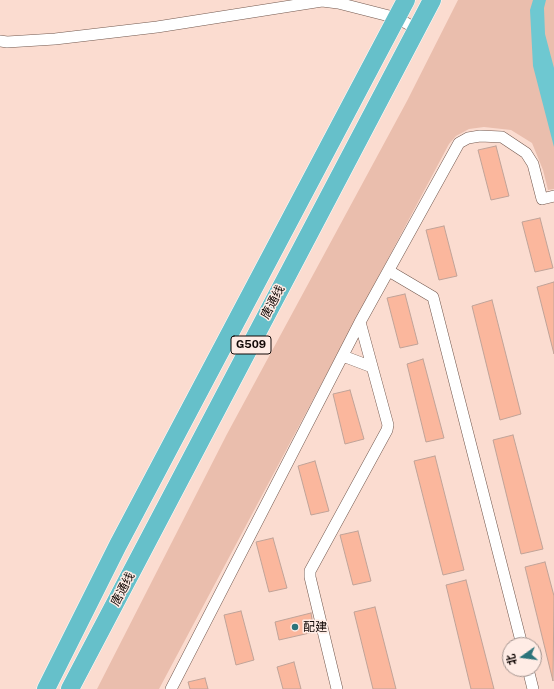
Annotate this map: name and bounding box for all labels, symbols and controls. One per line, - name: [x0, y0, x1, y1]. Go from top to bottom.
- street label: 唐通线: [258, 283, 288, 321]
- road number: G509: [231, 336, 271, 354]
- street label: 唐通线: [108, 570, 138, 608]
- place label: 配建: [303, 620, 327, 634]
- marker: 配建: [290, 622, 300, 632]
- north arrow: [502, 637, 542, 677]
- text: 北: [504, 653, 518, 666]

